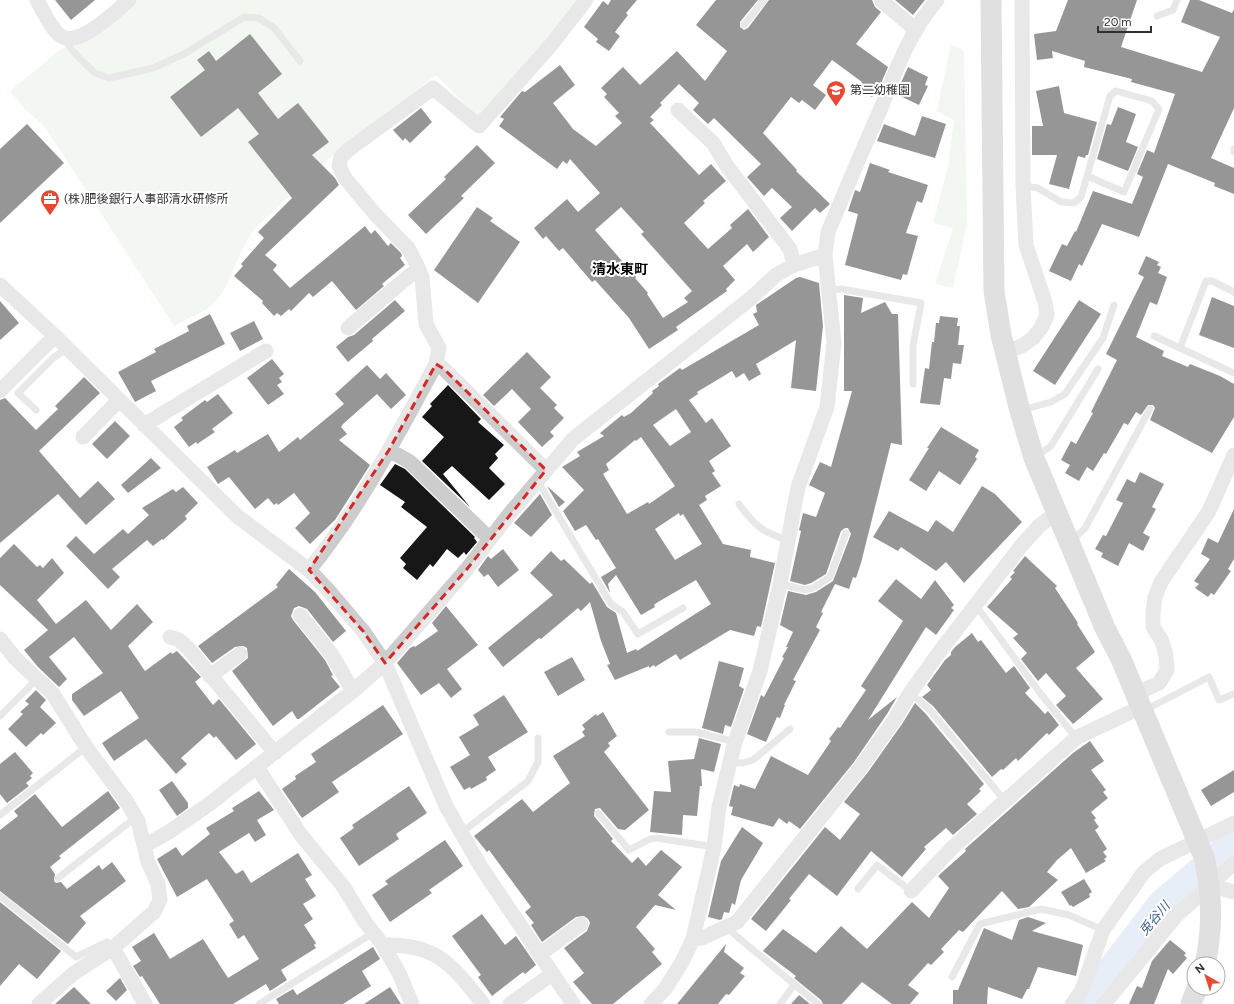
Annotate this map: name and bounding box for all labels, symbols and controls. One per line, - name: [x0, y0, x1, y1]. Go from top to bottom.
- scale bar: [1098, 8, 1151, 34]
- text: 20 m: [1104, 15, 1132, 29]
- school or university icon: 第二幼稚園: [825, 79, 847, 107]
- place label: 第二幼稚園: [850, 83, 910, 97]
- office icon: (株)肥後銀行人事部清水研修所: [39, 188, 61, 216]
- place label: (株)肥後銀行人事部清水研修所: [64, 192, 228, 206]
- district label: 清水東町: [592, 261, 648, 278]
- water label: 兎谷川: [1136, 897, 1174, 938]
- north arrow: [1186, 956, 1226, 996]
- text: N: [1193, 961, 1207, 976]

